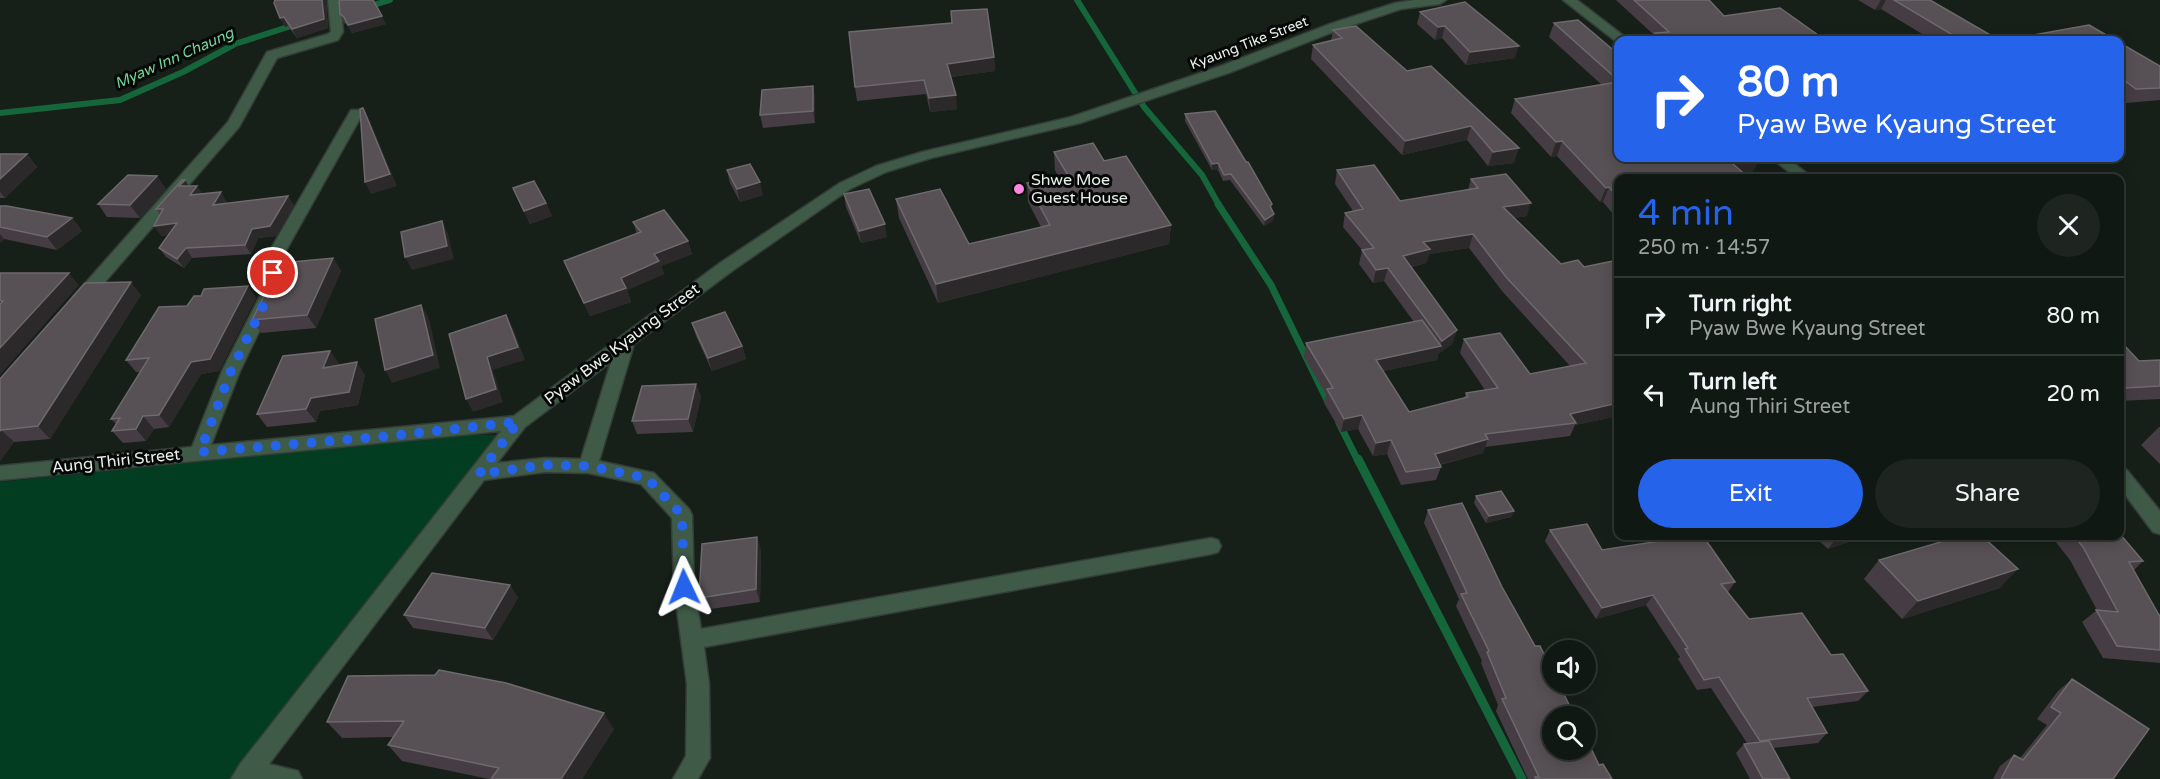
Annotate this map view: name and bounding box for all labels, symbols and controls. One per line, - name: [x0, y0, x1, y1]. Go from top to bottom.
- street label: Kyaung Tike Street: [1188, 12, 1311, 73]
- water label: Myaw Inn Chaung: [112, 23, 238, 92]
- text: 80 m: [1737, 57, 1839, 108]
- icon: right: [1638, 60, 1716, 138]
- text: Pyaw Bwe Kyaung Street: [1737, 108, 2056, 141]
- place label: Shwe Moe Guest House: [1031, 170, 1128, 208]
- marker: Shwe Moe Guest House: [1012, 182, 1026, 196]
- text: 4 min: [1638, 192, 1734, 235]
- button: close: [2037, 194, 2100, 257]
- text: 250 m · 14:57: [1638, 236, 1770, 260]
- pin: [247, 247, 298, 298]
- icon: arrive: [256, 256, 289, 289]
- street label: Pyaw Bwe Kyaung Street: [540, 279, 704, 409]
- text: Turn right: [1689, 291, 1791, 317]
- icon: right: [1638, 300, 1671, 333]
- text: 80 m: [2046, 303, 2100, 329]
- text: Pyaw Bwe Kyaung Street: [1689, 317, 1926, 341]
- text: Turn left: [1689, 369, 1777, 395]
- icon: left: [1638, 378, 1671, 411]
- text: 20 m: [2046, 381, 2100, 407]
- text: Aung Thiri Street: [1689, 395, 1850, 419]
- street label: Aung Thiri Street: [51, 444, 181, 478]
- button: Exit: [1638, 459, 1863, 528]
- button: Share: [1875, 459, 2100, 528]
- position arrow: [652, 555, 716, 619]
- map controls: [1542, 640, 1596, 760]
- button: sound: [1542, 640, 1596, 694]
- button: search: [1542, 706, 1596, 760]

